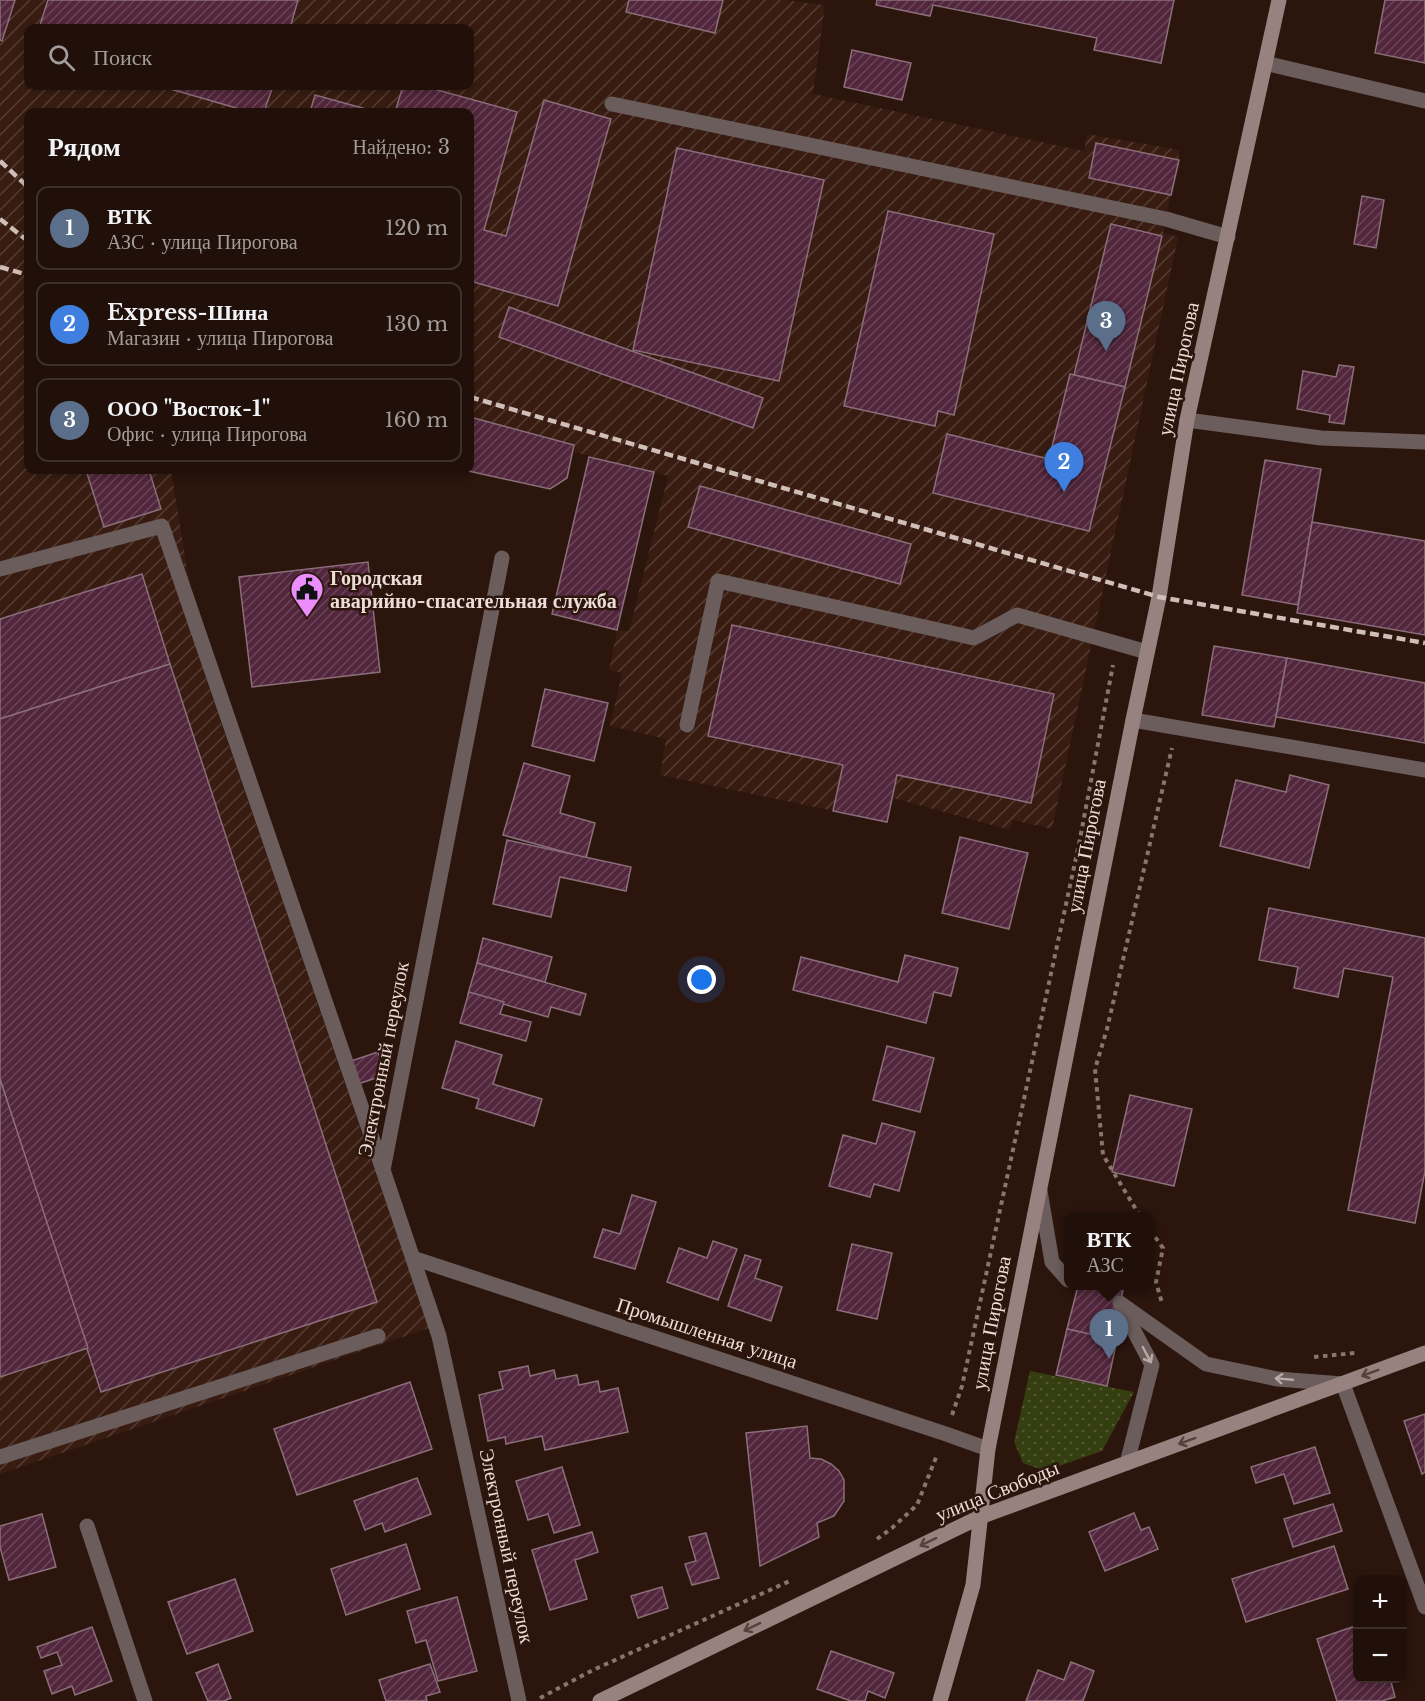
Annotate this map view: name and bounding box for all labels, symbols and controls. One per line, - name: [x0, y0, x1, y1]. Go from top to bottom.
- search box: [24, 24, 474, 90]
- icon: search: [45, 41, 78, 74]
- text: Поиск: [93, 44, 152, 71]
- text: Рядом: [48, 131, 121, 163]
- text: Найдено: 3: [352, 135, 450, 159]
- text: ВТК: [107, 203, 152, 230]
- text: 1: [65, 216, 74, 240]
- text: 120 m: [385, 216, 448, 240]
- text: АЗС · улица Пирогова: [107, 230, 298, 254]
- text: Express-Шина: [107, 299, 268, 326]
- street label: улица Пирогова: [1152, 300, 1204, 438]
- pin: 3: [1086, 302, 1126, 351]
- text: 2: [63, 312, 76, 336]
- text: 130 m: [385, 312, 448, 336]
- text: Магазин · улица Пирогова: [107, 326, 333, 350]
- text: ООО "Восток-1": [107, 395, 270, 422]
- text: 3: [63, 408, 76, 432]
- text: 160 m: [385, 408, 448, 432]
- text: Офис · улица Пирогова: [107, 422, 307, 446]
- pin: 2: [1044, 442, 1084, 492]
- place label: Городская аварийно-спасательная служба: [330, 566, 617, 613]
- public building icon: Городская аварийно-спасательная служба: [289, 571, 325, 618]
- street label: улица Пирогова: [1061, 777, 1111, 915]
- street label: Электронный переулок: [352, 959, 414, 1159]
- your location: [687, 965, 716, 994]
- popup: [1064, 1212, 1154, 1290]
- text: ВТК: [1086, 1226, 1132, 1253]
- text: АЗС: [1086, 1253, 1124, 1277]
- street label: улица Пирогова: [966, 1254, 1016, 1392]
- street label: Промышленная улица: [613, 1292, 801, 1374]
- pin: 1: [1090, 1310, 1128, 1359]
- one-way arrow: [1141, 1346, 1153, 1363]
- one-way arrow: [1361, 1369, 1380, 1380]
- one-way arrow: [1275, 1373, 1295, 1384]
- one-way arrow: [1178, 1436, 1197, 1447]
- street label: Электронный переулок: [475, 1447, 539, 1646]
- street label: улица Свободы: [932, 1455, 1062, 1527]
- one-way arrow: [919, 1537, 937, 1548]
- map controls: [1353, 1575, 1407, 1683]
- button: +: [1353, 1575, 1407, 1629]
- one-way arrow: [744, 1622, 762, 1633]
- button: −: [1353, 1629, 1407, 1683]

